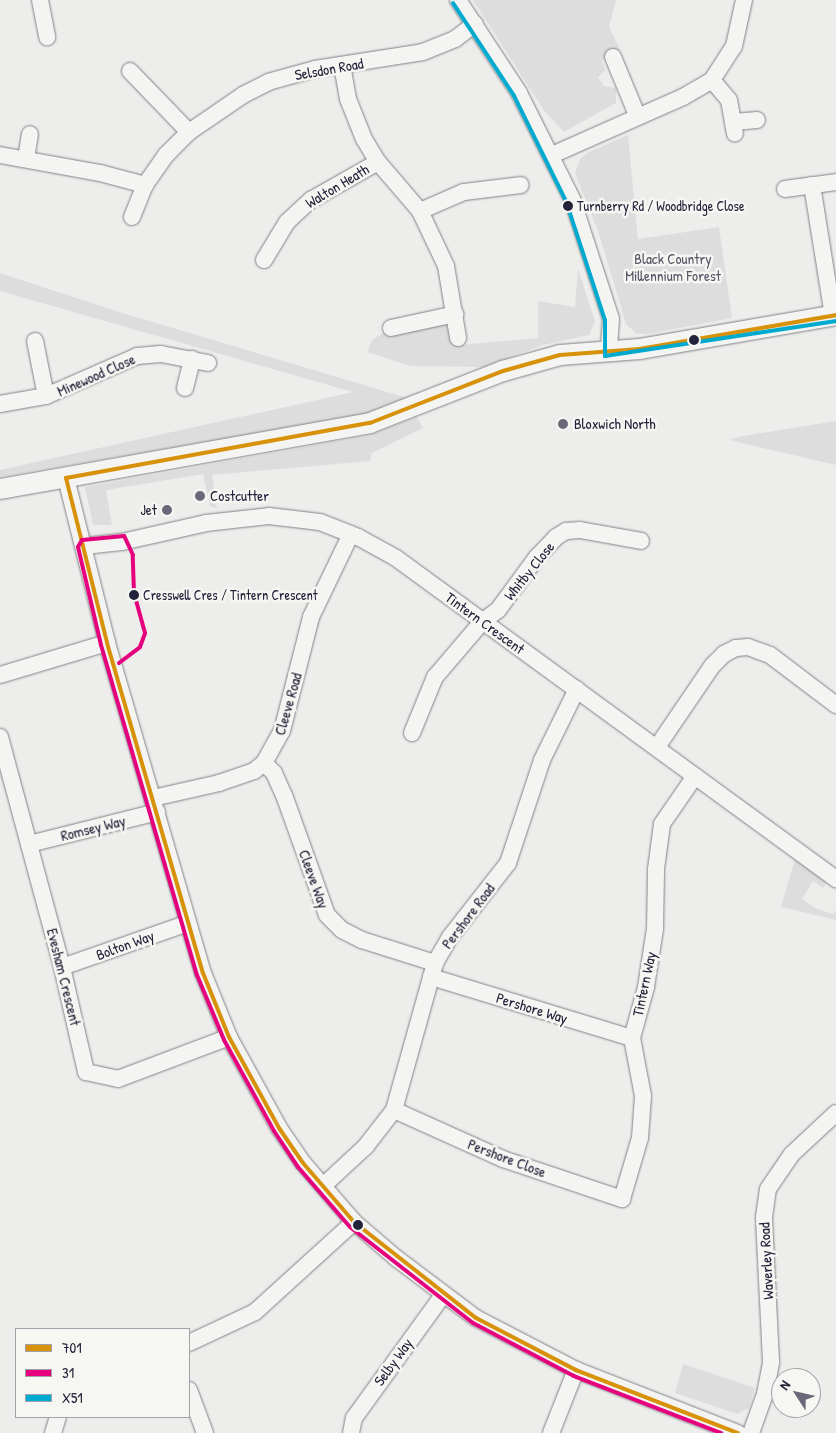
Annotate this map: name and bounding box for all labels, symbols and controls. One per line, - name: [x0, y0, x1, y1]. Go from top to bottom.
- street label: Selsdon Road: [293, 54, 365, 84]
- street label: Walton Heath: [302, 160, 372, 212]
- place label: Turnberry Rd / Woodbridge Close: [577, 198, 744, 214]
- marker: Turnberry Rd / Woodbridge Close: [563, 201, 573, 211]
- park label: Black Country Millennium Forest: [625, 249, 721, 284]
- unlabelled marker: [689, 335, 699, 345]
- street label: Minewood Close: [54, 350, 138, 400]
- place label: Bloxwich North: [574, 415, 655, 433]
- marker: Bloxwich North: [556, 417, 570, 431]
- place label: Costcutter: [210, 487, 269, 505]
- marker: Costcutter: [194, 490, 206, 502]
- place label: Jet: [140, 501, 157, 519]
- marker: Jet: [161, 504, 173, 516]
- street label: Whitby Close: [500, 538, 558, 604]
- place label: Cresswell Cres / Tintern Crescent: [143, 587, 318, 603]
- street label: Tintern Crescent: [442, 588, 528, 658]
- marker: Cresswell Cres / Tintern Crescent: [129, 590, 139, 600]
- street label: Cleeve Road: [271, 671, 305, 737]
- street label: Romsey Way: [59, 811, 127, 845]
- street label: Cleeve Way: [295, 847, 333, 911]
- street label: Pershore Road: [438, 880, 498, 952]
- street label: Evesham Crescent: [43, 926, 85, 1028]
- street label: Bolton Way: [93, 926, 157, 964]
- street label: Tintern Way: [628, 950, 660, 1018]
- street label: Pershore Way: [494, 989, 570, 1027]
- street label: Pershore Close: [465, 1135, 549, 1181]
- unlabelled marker: [353, 1220, 363, 1230]
- street label: Waverley Road: [755, 1222, 777, 1300]
- legend: [15, 1328, 190, 1418]
- street label: Selby Way: [370, 1335, 416, 1389]
- text: 701: [62, 1337, 82, 1358]
- text: 31: [62, 1362, 74, 1383]
- north arrow: [771, 1368, 821, 1418]
- text: N: [774, 1376, 794, 1393]
- text: X51: [62, 1387, 83, 1408]

